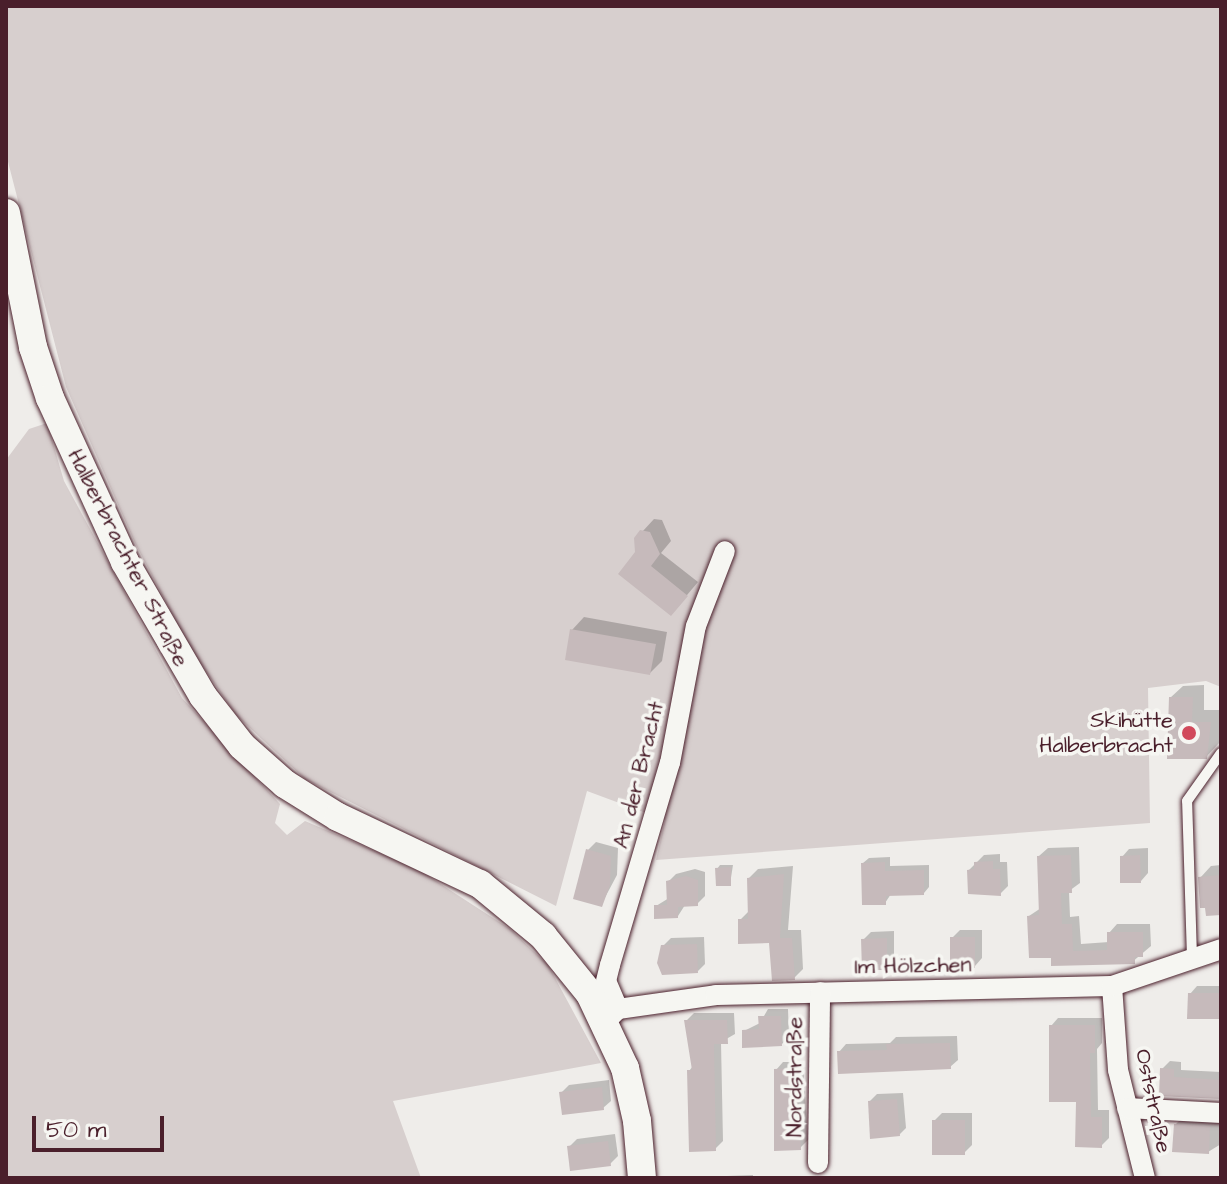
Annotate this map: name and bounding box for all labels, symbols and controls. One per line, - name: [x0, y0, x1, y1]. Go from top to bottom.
- street label: Halberbrachter Straße: [62, 445, 194, 671]
- street label: An der Bracht: [608, 699, 670, 851]
- place label: Skihütte Halberbracht: [1039, 707, 1173, 758]
- marker: Skihütte Halberbracht: [1180, 724, 1198, 742]
- street label: Im Hölzchen: [854, 952, 972, 980]
- street label: Nordstraße: [782, 1017, 808, 1137]
- street label: Oststraße: [1129, 1047, 1177, 1155]
- scale bar: [36, 1100, 168, 1150]
- text: 50 m: [46, 1113, 106, 1147]

